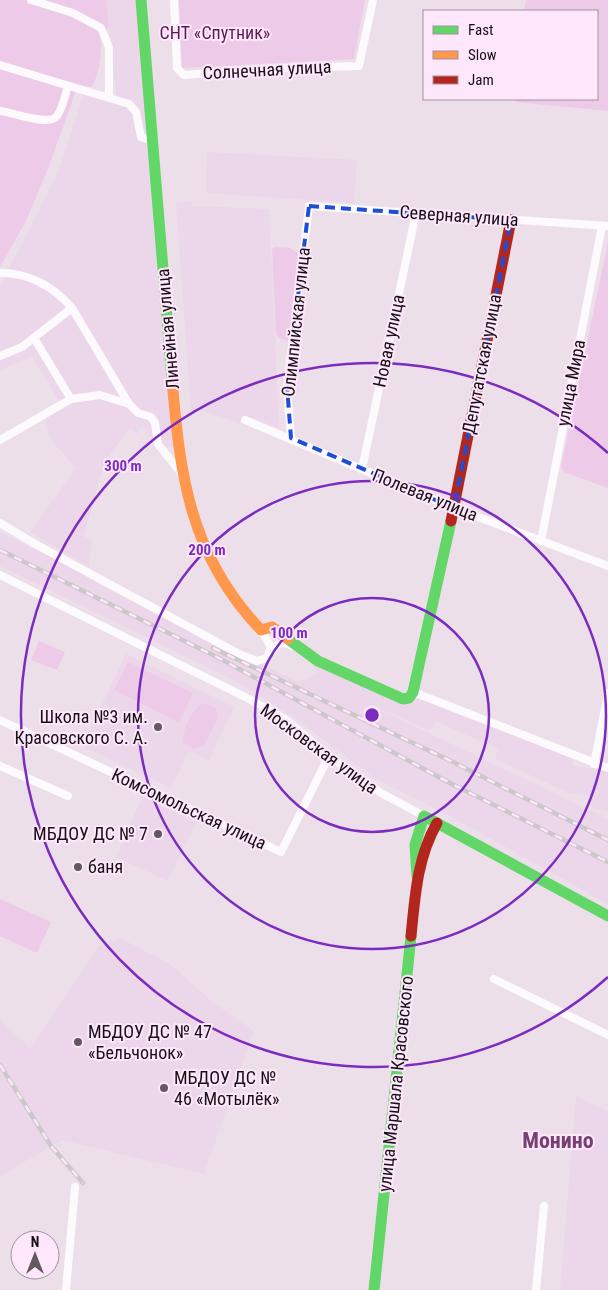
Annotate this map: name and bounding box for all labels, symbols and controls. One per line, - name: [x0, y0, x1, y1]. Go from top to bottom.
- legend: [423, 10, 598, 100]
- text: Fast: [468, 21, 493, 39]
- park label: СНТ «Спутник»: [160, 22, 270, 43]
- text: Slow: [468, 46, 497, 64]
- street label: Солнечная улица: [202, 56, 332, 83]
- text: Jam: [468, 71, 494, 89]
- street label: Северная улица: [399, 201, 519, 230]
- street label: Олимпийская улица: [277, 246, 314, 398]
- street label: Линейная улица: [152, 268, 183, 390]
- street label: Депутатская улица: [458, 292, 505, 436]
- street label: Новая улица: [368, 293, 409, 389]
- street label: улица Мира: [552, 338, 589, 428]
- text: 300 m: [104, 457, 142, 475]
- street label: Полевая улица: [369, 464, 481, 525]
- text: 200 m: [188, 541, 226, 559]
- text: 100 m: [270, 624, 308, 642]
- street label: Московская улица: [257, 699, 382, 798]
- place label: Школа №3 им. Красовского С. А.: [15, 706, 148, 748]
- centre of rings: [363, 706, 381, 724]
- marker: Школа №3 им. Красовского С. А.: [152, 721, 164, 733]
- street label: Комсомольская улица: [109, 764, 270, 854]
- place label: МБДОУ ДС № 7: [33, 823, 148, 844]
- marker: МБДОУ ДС № 7: [152, 828, 164, 840]
- place label: баня: [88, 856, 123, 877]
- marker: баня: [72, 861, 84, 873]
- street label: улица Маршала Красовского: [374, 975, 417, 1193]
- place label: МБДОУ ДС № 47 «Бельчонок»: [88, 1021, 212, 1063]
- marker: МБДОУ ДС № 47 «Бельчонок»: [72, 1036, 84, 1048]
- place label: МБДОУ ДC № 46 «Мотылёк»: [174, 1067, 280, 1109]
- marker: МБДОУ ДC № 46 «Мотылёк»: [158, 1082, 170, 1094]
- district label: Монино: [522, 1128, 594, 1153]
- north arrow: [10, 1230, 60, 1280]
- text: N: [31, 1234, 39, 1250]

